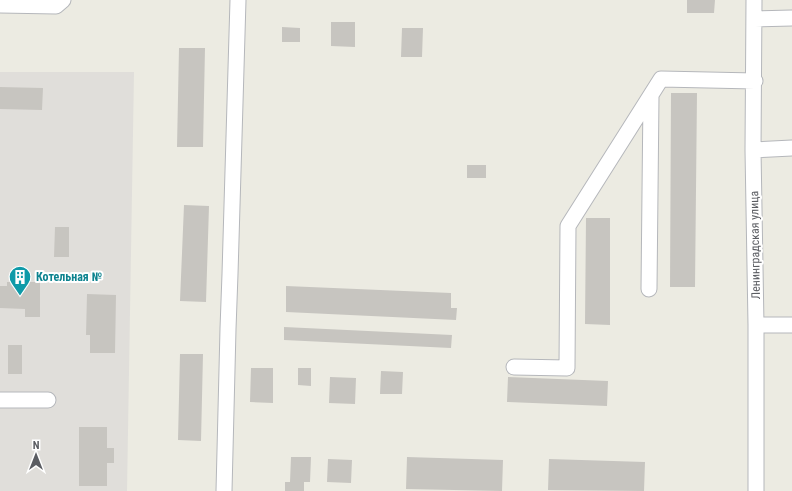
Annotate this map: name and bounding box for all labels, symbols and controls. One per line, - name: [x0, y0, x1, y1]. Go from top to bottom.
- street label: Ленинградская улица: [747, 190, 763, 299]
- building icon: Котельная №: [7, 264, 33, 297]
- place label: Котельная №: [36, 270, 102, 284]
- north arrow: [16, 435, 56, 475]
- text: N: [33, 439, 40, 452]

